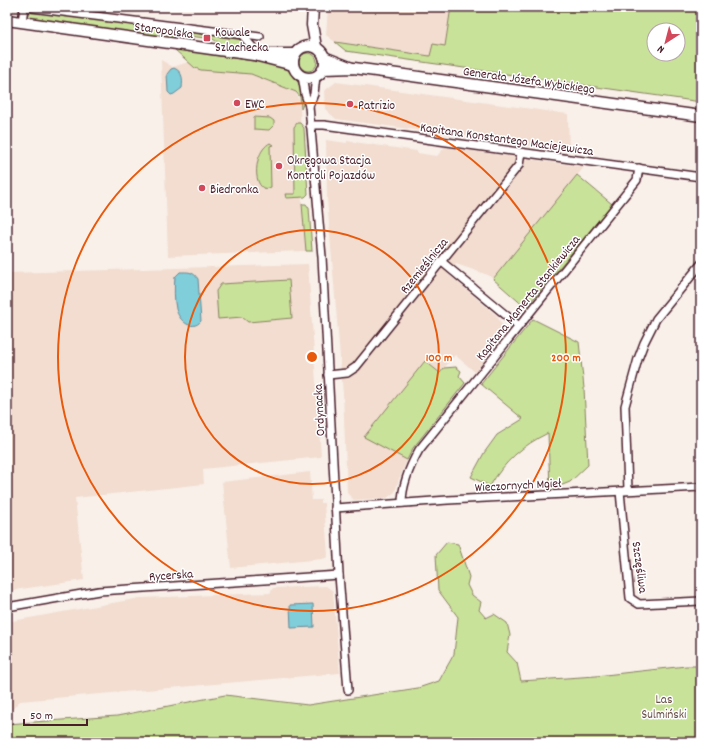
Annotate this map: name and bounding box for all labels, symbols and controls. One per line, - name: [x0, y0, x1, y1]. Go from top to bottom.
- street label: Staropolska: [133, 18, 195, 45]
- north arrow: [646, 22, 686, 62]
- place label: Kowale Szlachecka: [215, 24, 269, 58]
- marker: Kowale Szlachecka: [202, 33, 212, 43]
- text: N: [654, 40, 668, 57]
- street label: Generała Józefa Wybickiego: [461, 63, 596, 100]
- place label: EWC: [245, 96, 265, 115]
- place label: Patrizio: [358, 97, 395, 116]
- marker: EWC: [232, 98, 242, 108]
- marker: Patrizio: [345, 99, 355, 109]
- street label: Kapitana Konstantego Maciejewicza: [419, 119, 595, 162]
- place label: Okręgowa Stacja Kontroli Pojazdów: [287, 152, 375, 186]
- marker: Okręgowa Stacja Kontroli Pojazdów: [274, 161, 284, 171]
- place label: Biedronka: [210, 181, 259, 200]
- marker: Biedronka: [197, 183, 207, 193]
- street label: Kapitana Mamerta Stankiewicza: [472, 231, 586, 365]
- street label: Rzemieślnicza: [396, 234, 454, 299]
- centre of rings: [305, 350, 319, 364]
- text: 100 m: [426, 350, 452, 367]
- text: 200 m: [551, 350, 581, 367]
- street label: Ordynacka: [310, 382, 331, 437]
- street label: Wieczornych Mgieł: [474, 475, 563, 498]
- street label: Szczęśliwa: [625, 540, 652, 595]
- street label: Rycerska: [148, 565, 195, 588]
- park label: Las Sulmiński: [642, 691, 687, 725]
- scale bar: [24, 701, 87, 727]
- text: 50 m: [30, 708, 53, 725]

